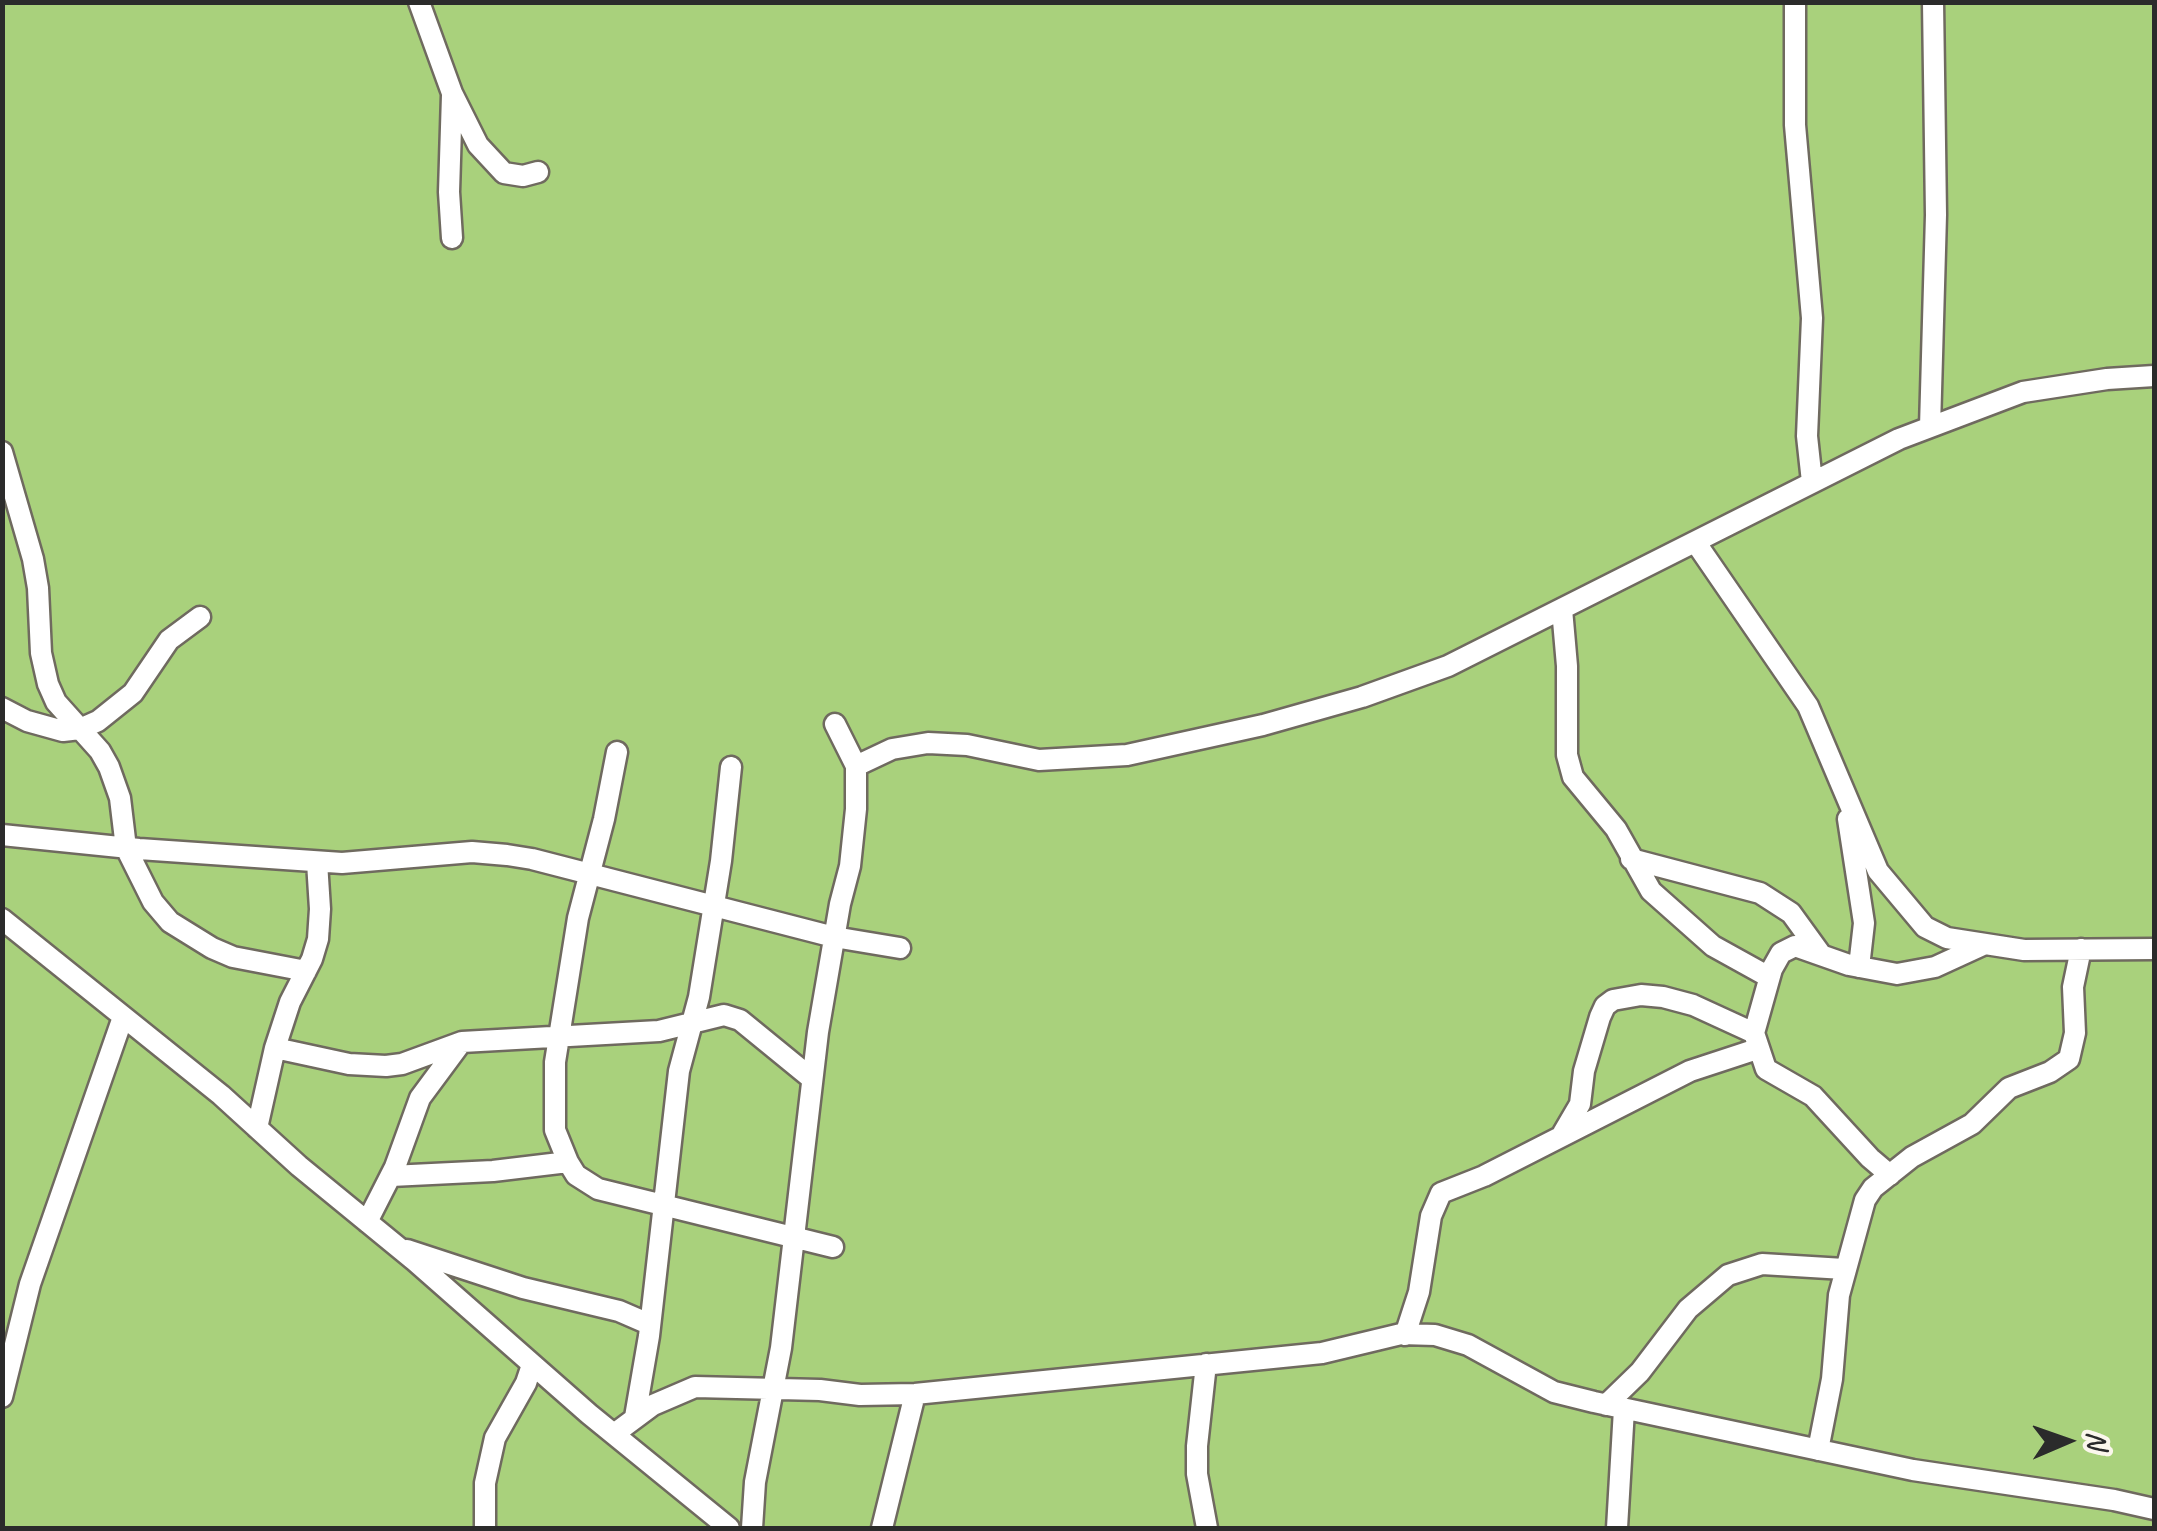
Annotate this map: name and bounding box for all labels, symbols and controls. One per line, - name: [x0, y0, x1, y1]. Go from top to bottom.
- north arrow: [2017, 1391, 2117, 1491]
- text: N: [2080, 1431, 2115, 1449]

